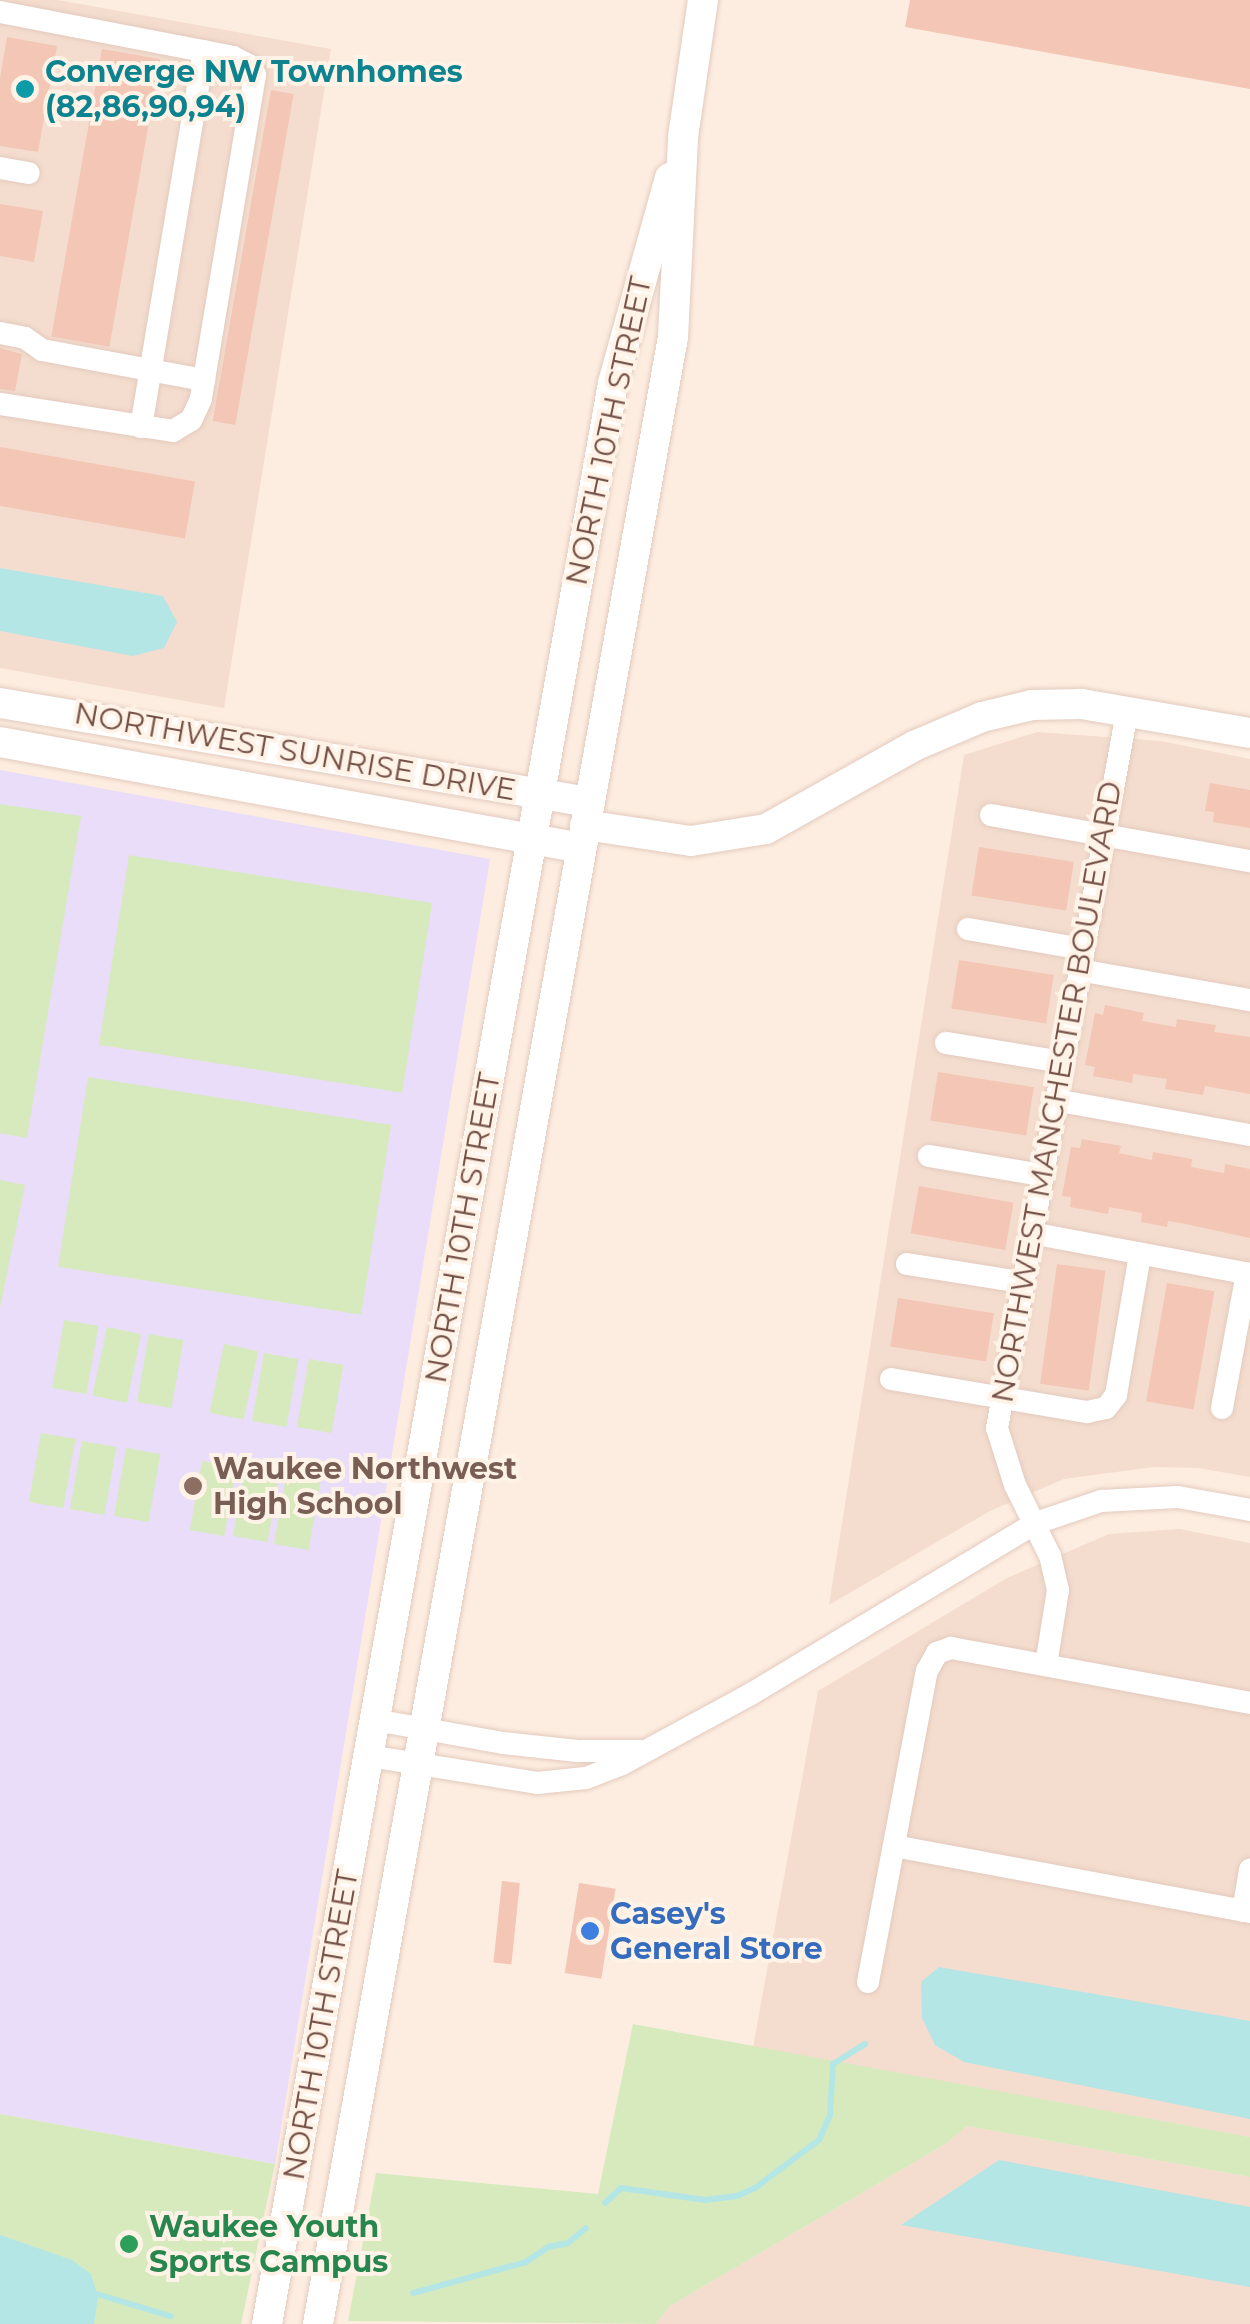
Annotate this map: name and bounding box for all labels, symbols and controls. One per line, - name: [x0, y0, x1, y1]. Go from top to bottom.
- place label: Converge NW Townhomes (82,86,90,94): [45, 54, 463, 124]
- marker: Converge NW Townhomes (82,86,90,94): [14, 78, 36, 100]
- street label: NORTH 10TH STREET: [559, 273, 659, 589]
- street label: NORTHWEST SUNRISE DRIVE: [71, 695, 519, 809]
- street label: NORTHWEST MANCHESTER BOULEVARD: [985, 778, 1129, 1406]
- street label: NORTH 10TH STREET: [418, 1070, 508, 1386]
- place label: Waukee Northwest High School: [213, 1451, 517, 1522]
- marker: Waukee Northwest High School: [182, 1475, 204, 1497]
- street label: NORTH 10TH STREET: [276, 1867, 366, 2183]
- place label: Casey's General Store: [610, 1896, 823, 1966]
- marker: Casey's General Store: [579, 1920, 601, 1942]
- place label: Waukee Youth Sports Campus: [149, 2209, 388, 2280]
- marker: Waukee Youth Sports Campus: [118, 2233, 140, 2255]

